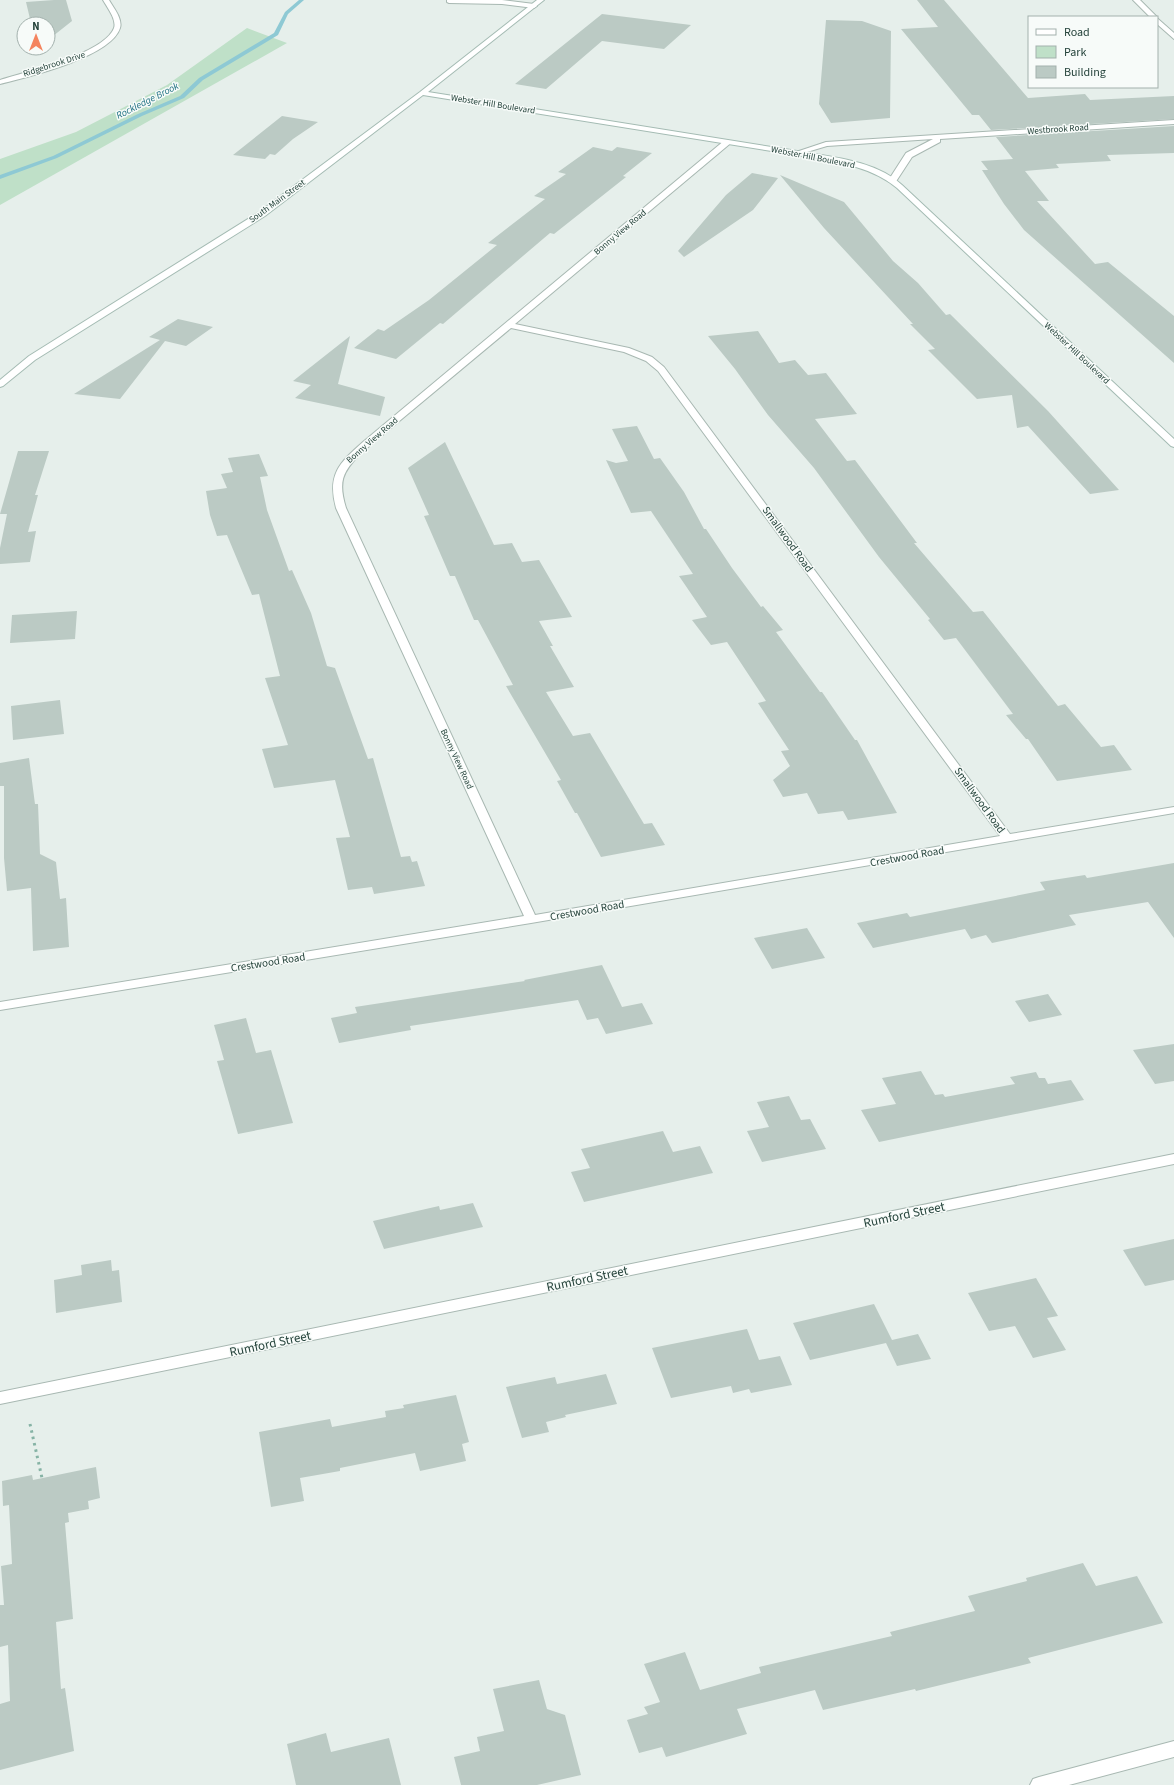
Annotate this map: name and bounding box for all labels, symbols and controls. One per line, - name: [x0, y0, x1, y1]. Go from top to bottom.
- north arrow: [16, 16, 56, 56]
- legend: [1028, 16, 1158, 88]
- text: N: [32, 19, 40, 34]
- text: Road: [1064, 24, 1090, 41]
- text: Park: [1064, 44, 1086, 61]
- street label: Ridgebrook Drive: [21, 48, 87, 81]
- text: Building: [1064, 64, 1106, 81]
- water label: Rockledge Brook: [114, 79, 181, 123]
- street label: Webster Hill Boulevard: [450, 91, 536, 118]
- street label: Westbrook Road: [1027, 121, 1089, 138]
- street label: Webster Hill Boulevard: [770, 143, 856, 172]
- street label: South Main Street: [246, 176, 308, 226]
- street label: Bonny View Road: [591, 207, 649, 258]
- street label: Webster Hill Boulevard: [1041, 320, 1112, 387]
- street label: Bonny View Road: [344, 414, 401, 467]
- street label: Smallwood Road: [759, 503, 817, 575]
- street label: Bonny View Road: [437, 727, 476, 791]
- street label: Smallwood Road: [951, 764, 1009, 836]
- street label: Crestwood Road: [869, 843, 945, 870]
- street label: Crestwood Road: [549, 897, 625, 924]
- street label: Crestwood Road: [230, 949, 306, 976]
- street label: Rumford Street: [862, 1197, 947, 1232]
- street label: Rumford Street: [545, 1261, 630, 1296]
- street label: Rumford Street: [228, 1326, 313, 1361]

